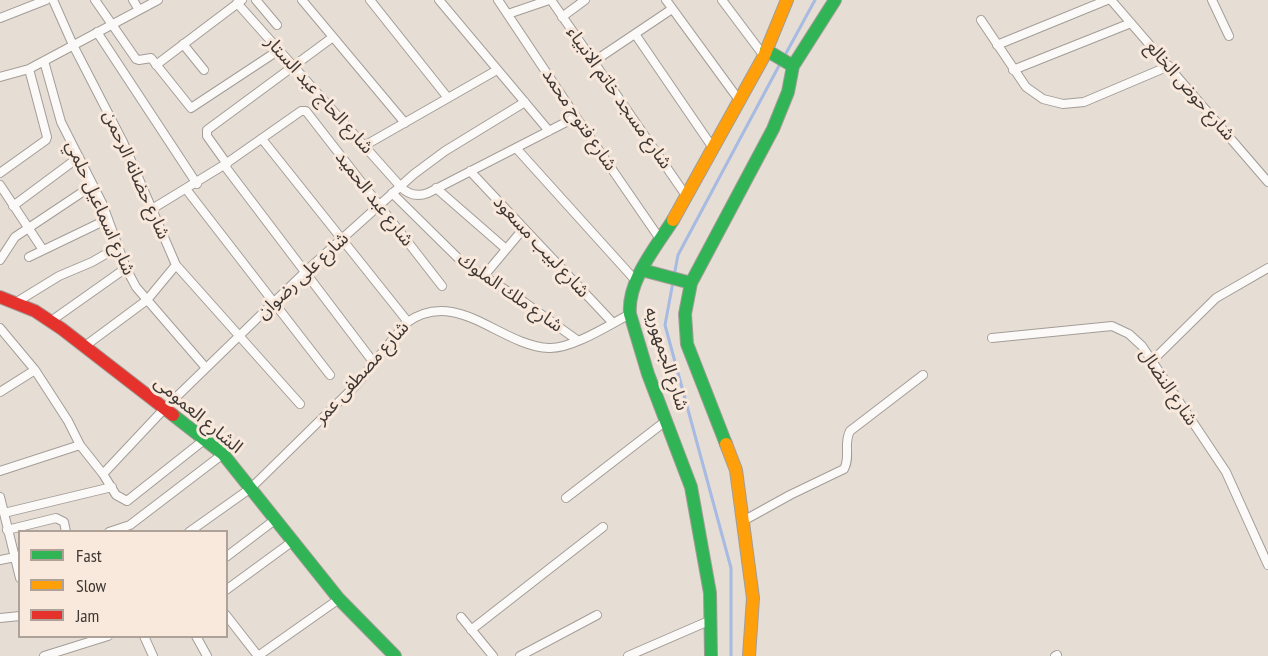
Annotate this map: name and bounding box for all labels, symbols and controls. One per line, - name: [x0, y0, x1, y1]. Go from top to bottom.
- street label: شارع مسجد خاتم الانبياء: [562, 23, 676, 173]
- street label: شارع الحاج عبد الستار: [260, 32, 378, 158]
- street label: شارع حوض الخالع: [1141, 37, 1239, 145]
- street label: شارع فتوح محمد: [537, 65, 621, 175]
- street label: شارع حضانه الرحمن: [98, 107, 174, 243]
- street label: شارع اسماعيل حلمي: [61, 137, 139, 279]
- street label: شارع عبد الحميد: [330, 147, 418, 251]
- street label: شارع لبيب مسعود: [488, 192, 594, 302]
- street label: شارع على رضوان: [253, 228, 353, 324]
- street label: شارع ملك الملوك: [453, 249, 567, 337]
- street label: شارع الجمهوريه: [639, 305, 693, 413]
- street label: شارع مصطفى عمر: [310, 317, 414, 429]
- street label: شارع النضال: [1134, 344, 1202, 430]
- street label: الشارع العمومى: [149, 372, 247, 458]
- legend: [18, 530, 228, 638]
- text: Fast: [76, 544, 102, 567]
- text: Slow: [76, 574, 106, 597]
- text: Jam: [76, 604, 99, 627]

